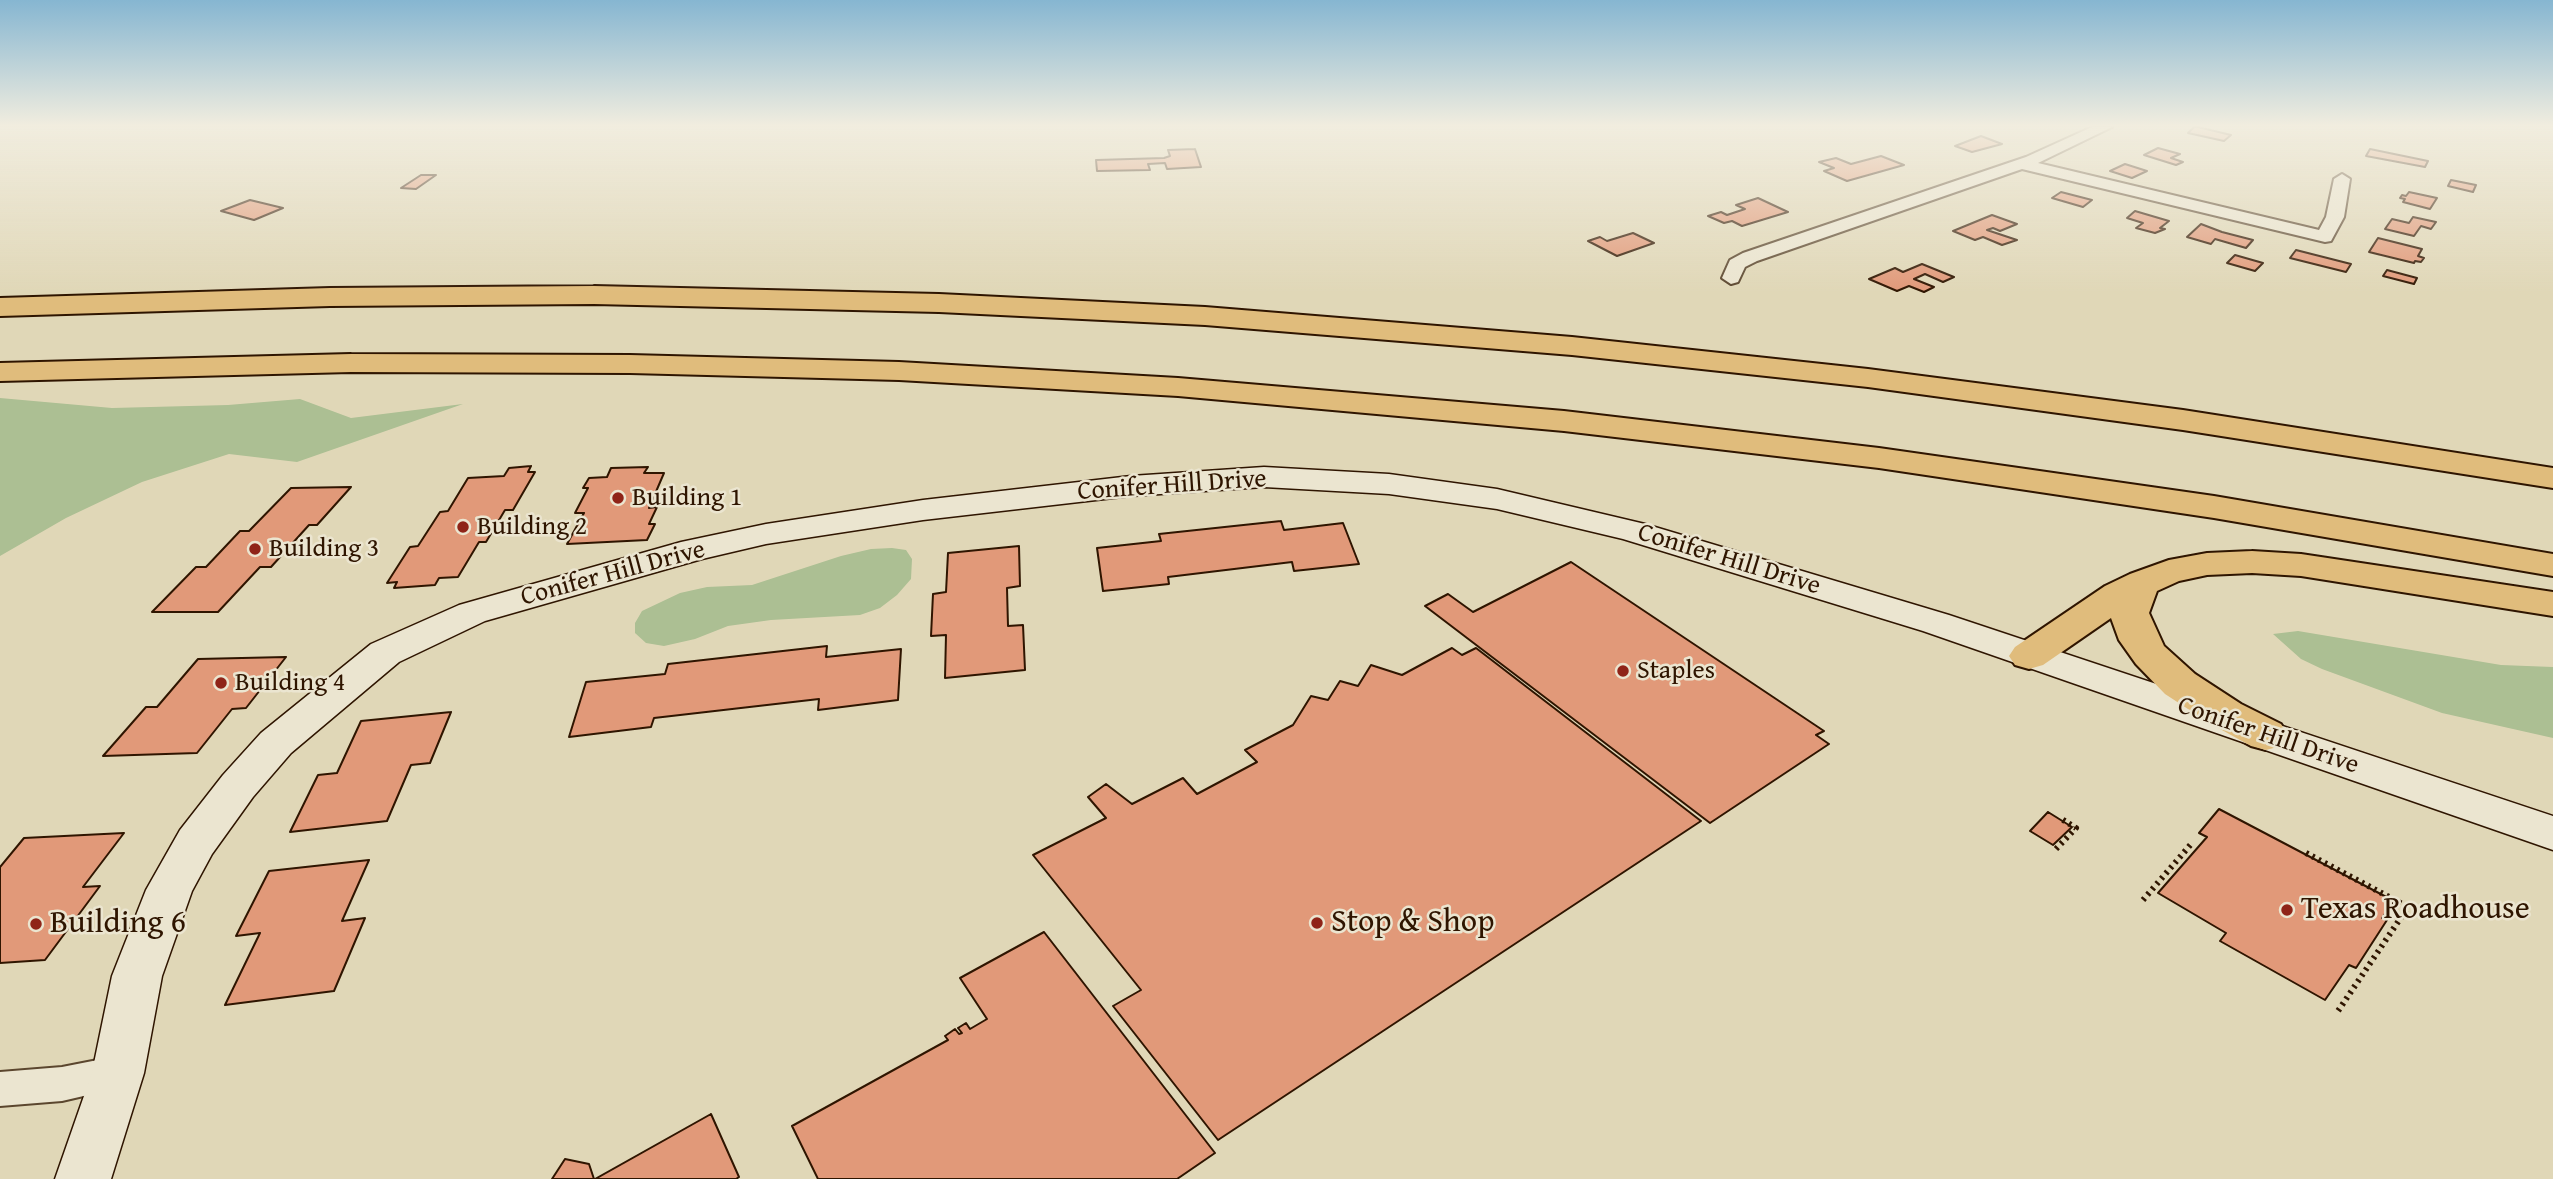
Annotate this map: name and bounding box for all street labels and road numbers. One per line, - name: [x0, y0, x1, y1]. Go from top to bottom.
- street label: Conifer Hill Drive: [1076, 464, 1268, 508]
- street label: Conifer Hill Drive: [1634, 517, 1824, 603]
- street label: Conifer Hill Drive: [517, 534, 709, 614]
- street label: Conifer Hill Drive: [2173, 690, 2363, 782]

